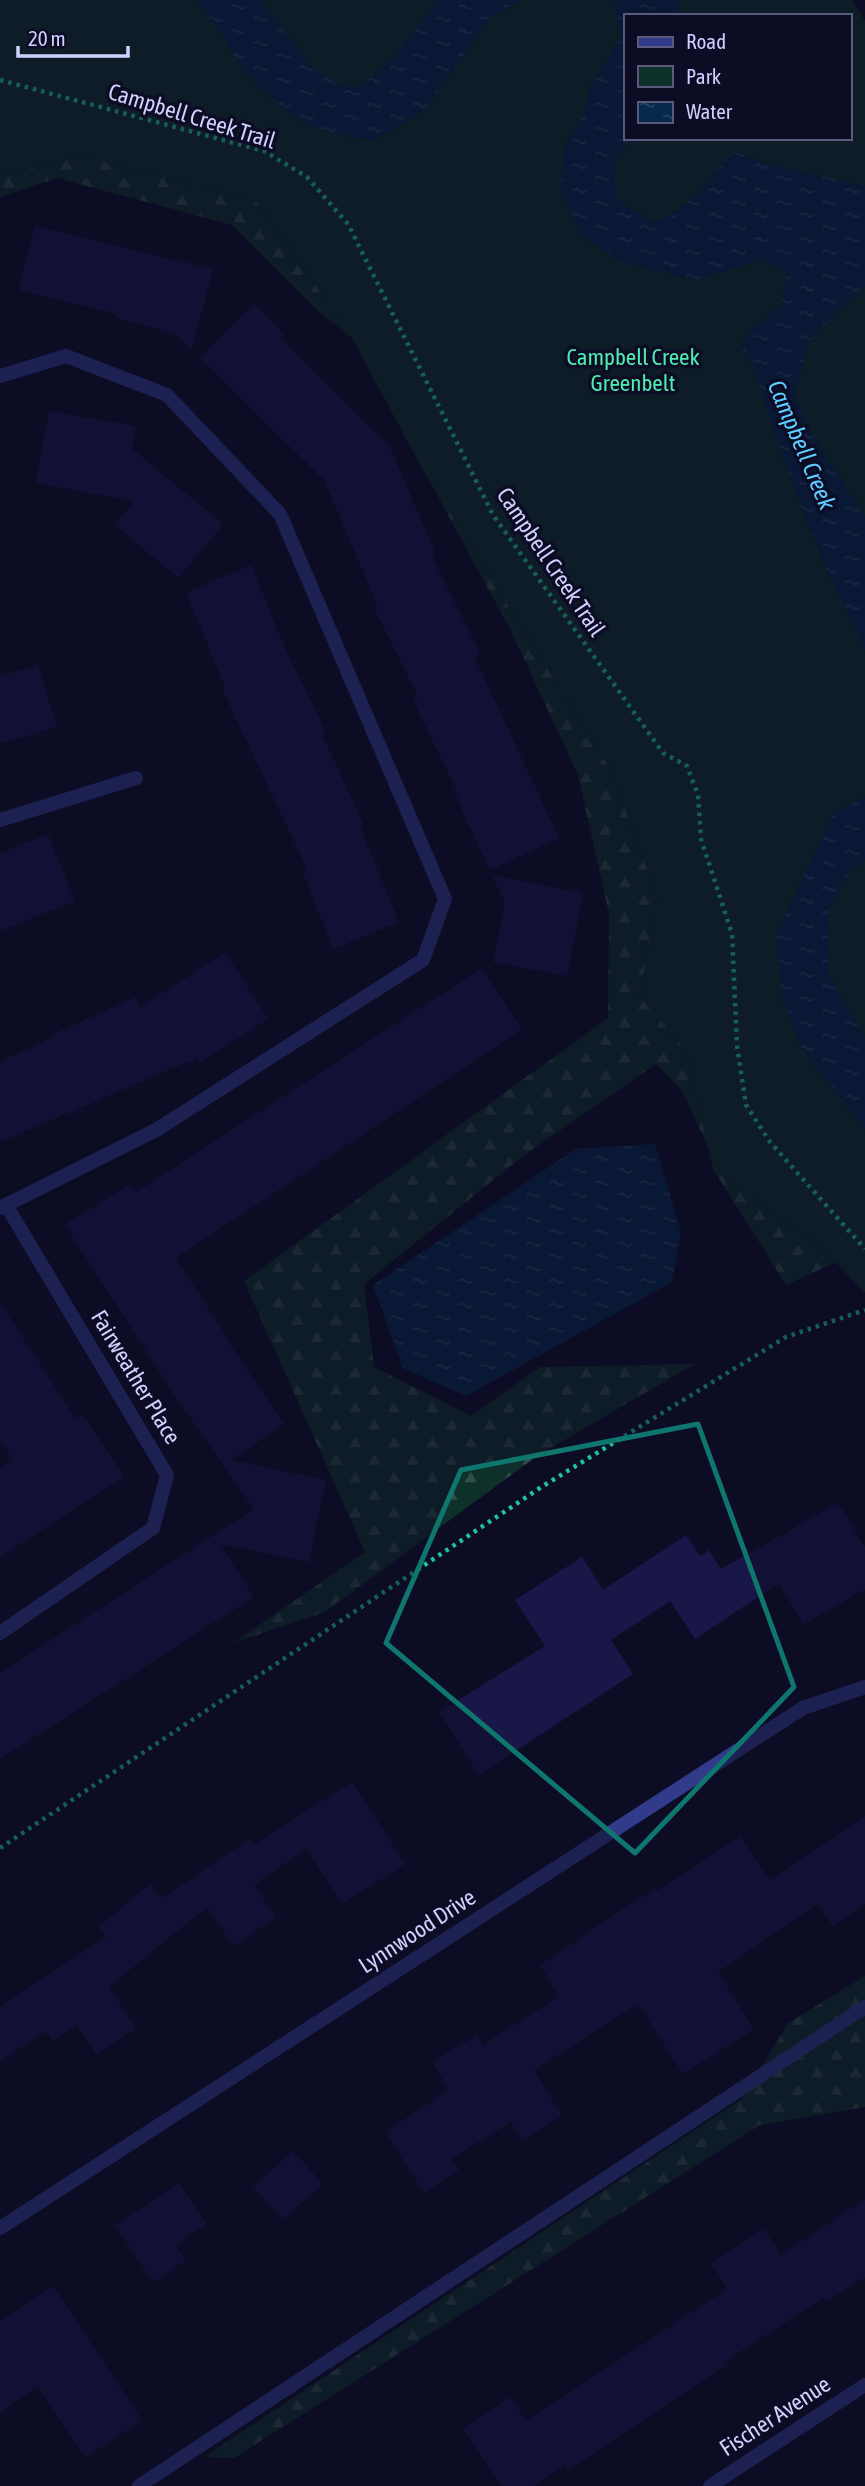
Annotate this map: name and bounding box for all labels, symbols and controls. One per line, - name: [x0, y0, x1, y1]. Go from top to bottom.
- scale bar: [18, 14, 128, 58]
- legend: [624, 14, 851, 140]
- text: 20 m: [28, 26, 66, 50]
- text: Road: [686, 29, 726, 53]
- text: Park: [686, 64, 721, 88]
- street label: Campbell Creek Trail: [105, 78, 279, 154]
- text: Water: [686, 99, 733, 123]
- park label: Campbell Creek Greenbelt: [566, 344, 700, 396]
- water label: Campbell Creek: [763, 376, 842, 514]
- street label: Campbell Creek Trail: [492, 483, 610, 641]
- street label: Fairweather Place: [86, 1305, 186, 1449]
- street label: Lynnwood Drive: [354, 1884, 480, 1978]
- street label: Fischer Avenue: [715, 2371, 835, 2461]

